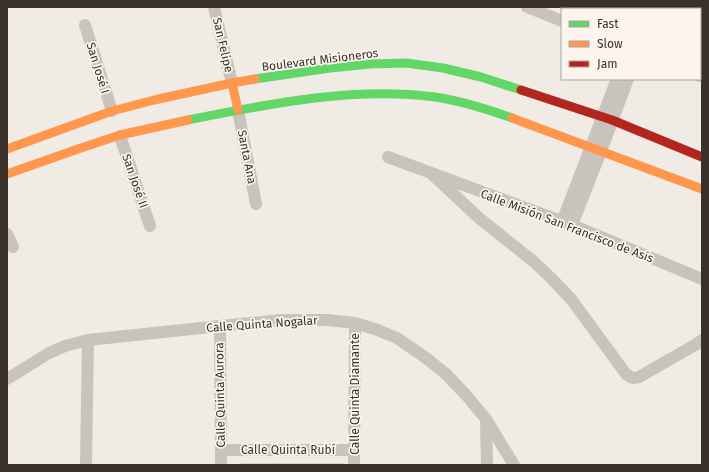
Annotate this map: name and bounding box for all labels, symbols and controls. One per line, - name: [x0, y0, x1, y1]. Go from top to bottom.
- legend: [561, 8, 701, 80]
- street label: San Felipe: [210, 16, 236, 74]
- text: Fast: [597, 17, 619, 31]
- text: Slow: [597, 37, 623, 51]
- street label: San José I: [84, 41, 112, 95]
- street label: Boulevard Misioneros: [261, 46, 379, 74]
- text: Jam: [597, 57, 617, 71]
- street label: Santa Ana: [235, 129, 259, 185]
- street label: San José II: [119, 152, 151, 210]
- street label: Calle Misión San Francisco de Asís: [479, 187, 656, 266]
- street label: Calle Quinta Nogalar: [206, 313, 319, 335]
- street label: Calle Quinta Diamante: [348, 333, 362, 455]
- street label: Calle Quinta Aurora: [212, 342, 228, 448]
- street label: Calle Quinta Rubí: [241, 443, 336, 457]

